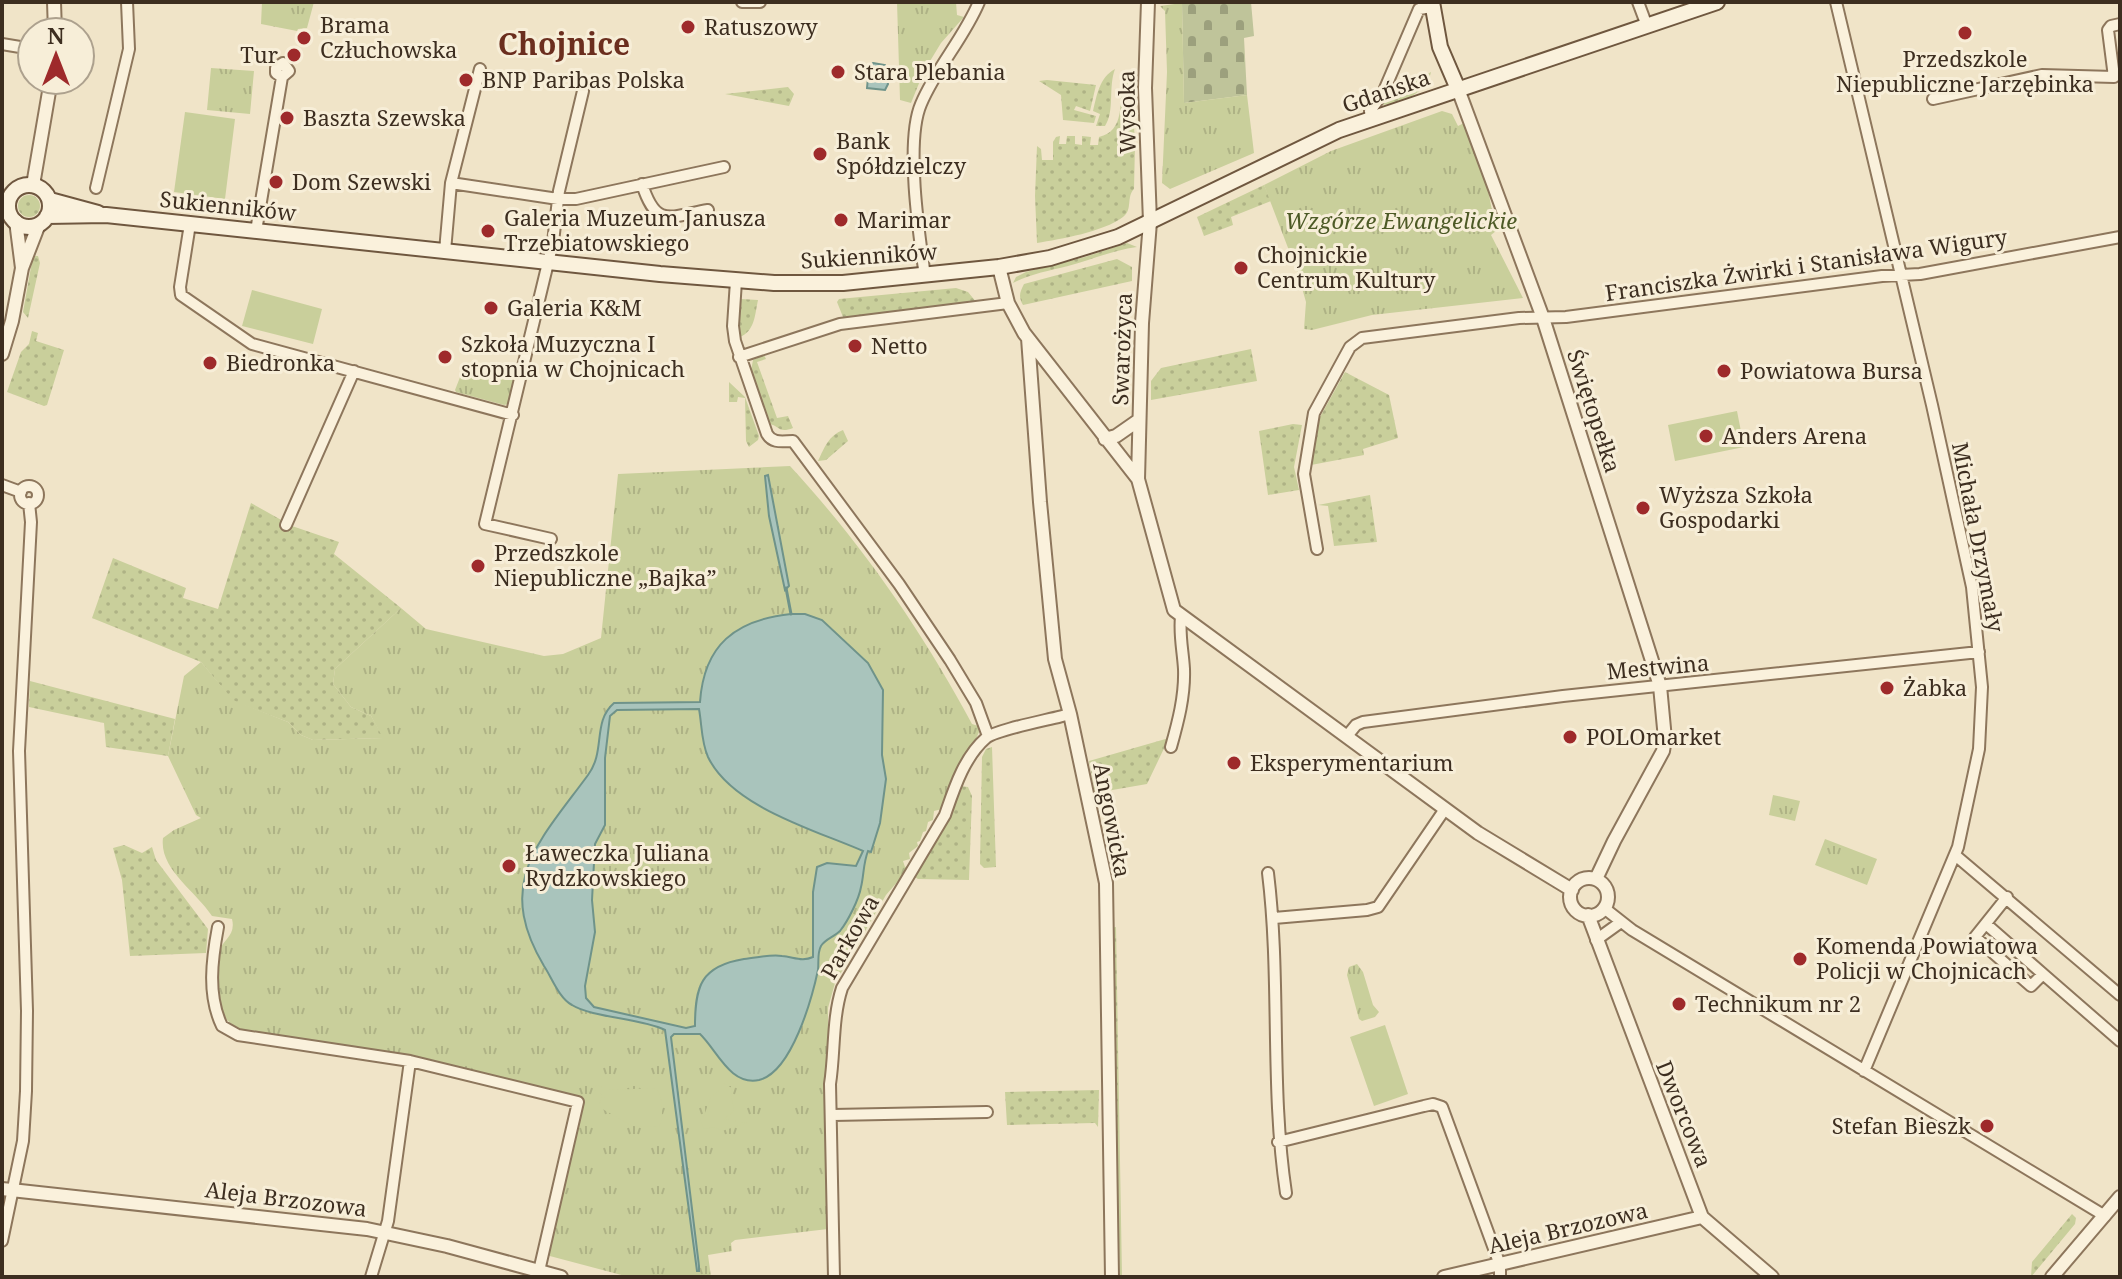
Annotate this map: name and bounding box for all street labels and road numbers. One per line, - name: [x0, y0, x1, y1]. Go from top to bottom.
- street label: Gdańska: [1338, 61, 1434, 119]
- street label: Wysoka: [1110, 70, 1142, 154]
- street label: Sukienników: [158, 183, 298, 227]
- street label: Franciszka Żwirki i Stanisława Wigury: [1603, 221, 2009, 307]
- street label: Sukienników: [799, 235, 938, 275]
- street label: Swarożyca: [1104, 292, 1138, 406]
- street label: Świętopełka: [1561, 345, 1629, 476]
- street label: Michała Drzymały: [1946, 439, 2012, 635]
- street label: Mestwina: [1605, 647, 1710, 685]
- street label: Angowicka: [1087, 760, 1139, 880]
- street label: Parkowa: [813, 889, 885, 984]
- street label: Dworcowa: [1650, 1056, 1720, 1172]
- street label: Aleja Brzozowa: [204, 1173, 369, 1223]
- street label: Aleja Brzozowa: [1485, 1194, 1650, 1260]

